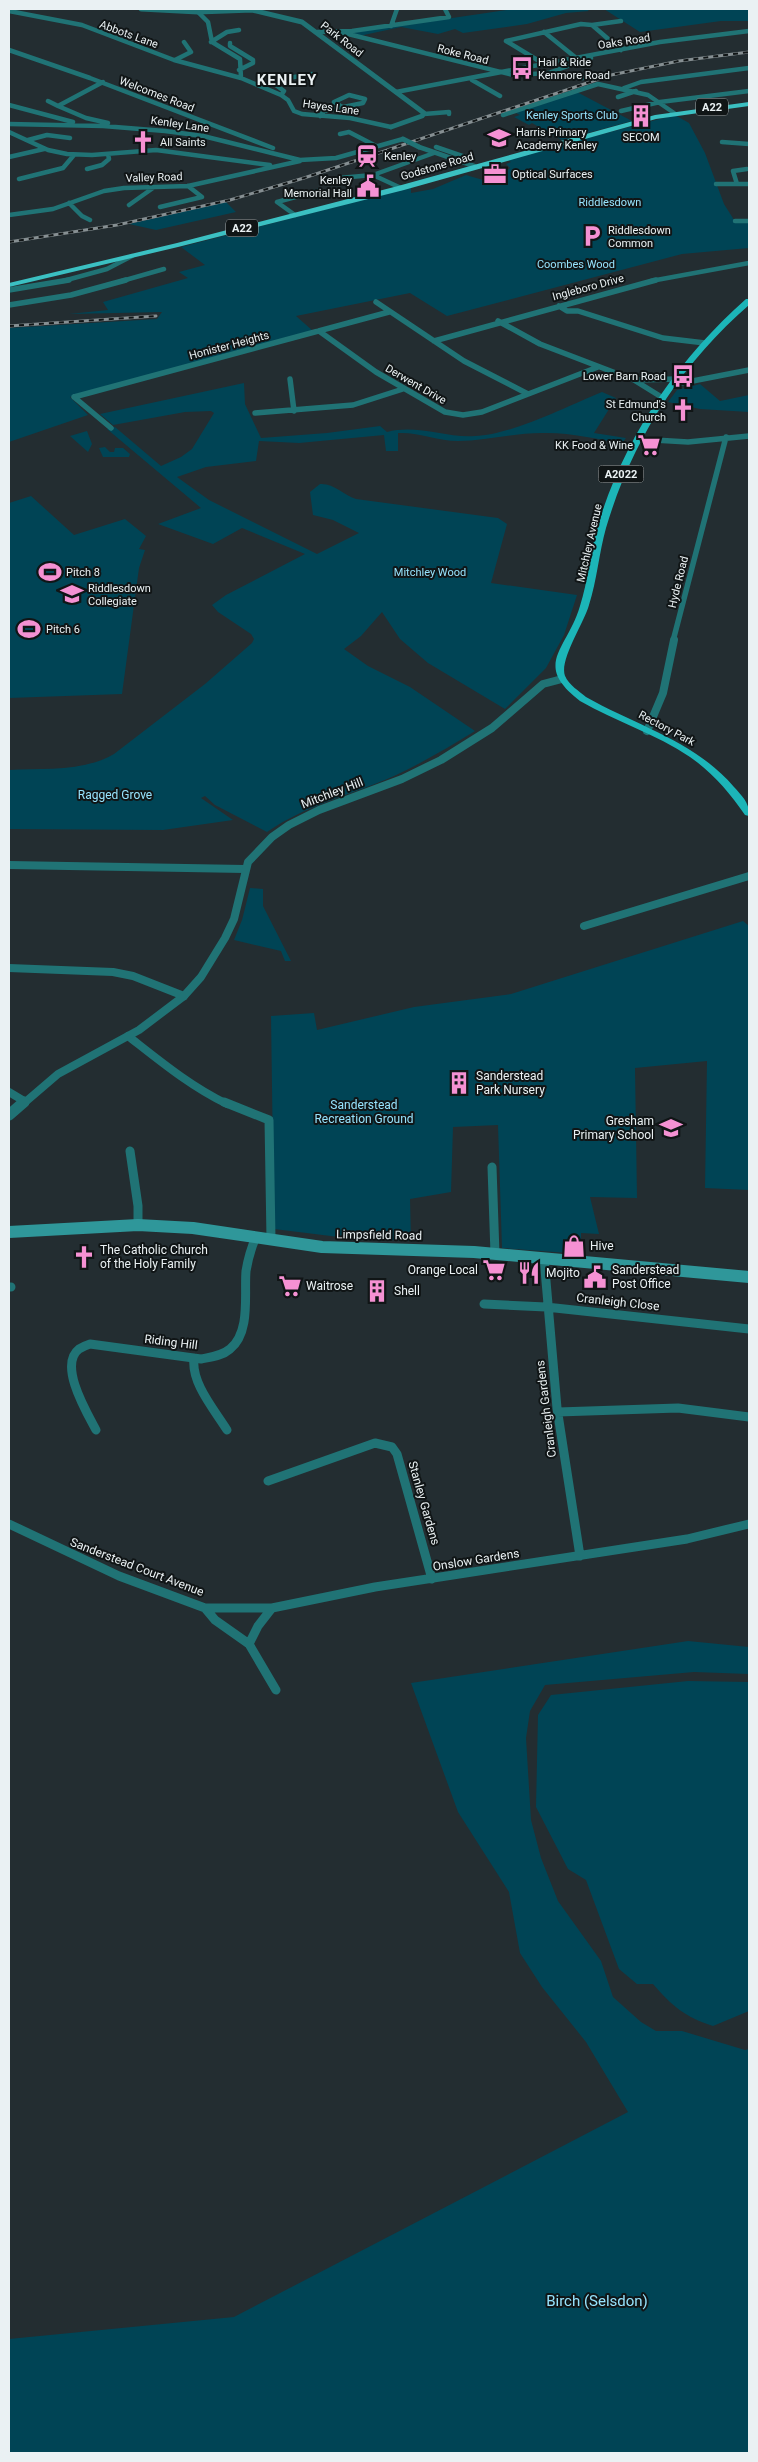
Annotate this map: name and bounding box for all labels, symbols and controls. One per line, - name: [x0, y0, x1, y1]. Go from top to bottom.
- street label: Abbots Lane: [98, 18, 160, 51]
- street label: Park Road: [318, 19, 365, 60]
- street label: Oaks Road: [597, 31, 651, 52]
- street label: Roke Road: [436, 42, 490, 67]
- bus stop icon: Hail & Ride Kenmore Road: [509, 55, 535, 81]
- place label: Hail & Ride Kenmore Road: [538, 56, 610, 82]
- district label: KENLEY: [257, 71, 317, 89]
- street label: Welcomes Road: [117, 74, 196, 115]
- street label: Hayes Lane: [302, 97, 360, 118]
- road number: A22: [696, 98, 728, 115]
- building icon: SECOM: [628, 103, 654, 129]
- park label: Kenley Sports Club: [526, 109, 618, 122]
- street label: Kenley Lane: [150, 114, 210, 135]
- school or university icon: Harris Primary Academy Kenley: [486, 125, 512, 151]
- place label: Harris Primary Academy Kenley: [516, 126, 598, 152]
- church icon: All Saints: [130, 129, 156, 155]
- place label: SECOM: [622, 131, 660, 144]
- place label: All Saints: [160, 136, 206, 149]
- station icon: Kenley: [354, 143, 380, 169]
- place label: Kenley: [384, 150, 417, 163]
- street label: Godstone Road: [399, 150, 475, 183]
- office icon: Optical Surfaces: [482, 161, 508, 187]
- place label: Optical Surfaces: [512, 168, 593, 181]
- street label: Valley Road: [125, 170, 183, 185]
- public building icon: Kenley Memorial Hall: [355, 173, 381, 199]
- place label: Kenley Memorial Hall: [284, 174, 353, 200]
- park label: Riddlesdown: [579, 196, 641, 209]
- road number: A22: [226, 220, 258, 237]
- parking icon: Riddlesdown Common: [579, 223, 605, 249]
- place label: Riddlesdown Common: [608, 224, 671, 250]
- park label: Coombes Wood: [537, 258, 615, 271]
- street label: Ingleboro Drive: [551, 272, 625, 303]
- street label: Honister Heights: [188, 328, 271, 362]
- street label: Derwent Drive: [383, 362, 449, 407]
- bus stop icon: Lower Barn Road: [670, 363, 696, 389]
- place label: Lower Barn Road: [583, 370, 666, 383]
- church icon: St Edmund's Church: [670, 397, 696, 423]
- place label: St Edmund's Church: [606, 398, 666, 424]
- supermarket icon: KK Food & Wine: [636, 432, 662, 458]
- place label: KK Food & Wine: [555, 439, 633, 452]
- road number: A2022: [598, 466, 644, 482]
- street label: Mitchley Avenue: [574, 503, 605, 584]
- street label: Hyde Road: [666, 555, 691, 609]
- sports icon: Pitch 8: [37, 559, 63, 585]
- place label: Pitch 8: [66, 566, 100, 579]
- park label: Mitchley Wood: [394, 566, 466, 579]
- school or university icon: Riddlesdown Collegiate: [59, 581, 85, 607]
- place label: Riddlesdown Collegiate: [88, 582, 151, 608]
- sports icon: Pitch 6: [16, 616, 42, 642]
- place label: Pitch 6: [46, 623, 80, 636]
- street label: Rectory Park: [636, 708, 698, 749]
- street label: Mitchley Hill: [299, 775, 365, 811]
- park label: Ragged Grove: [78, 788, 152, 802]
- place label: Sanderstead Park Nursery: [476, 1069, 545, 1097]
- building icon: Sanderstead Park Nursery: [446, 1070, 472, 1096]
- park label: Sanderstead Recreation Ground: [314, 1098, 414, 1126]
- place label: Gresham Primary School: [573, 1114, 654, 1142]
- school or university icon: Gresham Primary School: [658, 1115, 684, 1141]
- street label: Limpsfield Road: [336, 1227, 422, 1243]
- shop icon: Hive: [561, 1233, 587, 1259]
- place label: Hive: [590, 1239, 614, 1253]
- place label: The Catholic Church of the Holy Family: [100, 1243, 208, 1271]
- church icon: The Catholic Church of the Holy Family: [71, 1244, 97, 1270]
- supermarket icon: Orange Local: [481, 1257, 507, 1283]
- restaurant icon: Mojito: [516, 1260, 542, 1286]
- place label: Orange Local: [408, 1263, 478, 1277]
- place label: Sanderstead Post Office: [612, 1263, 679, 1291]
- public building icon: Sanderstead Post Office: [582, 1264, 608, 1290]
- place label: Mojito: [546, 1266, 580, 1280]
- supermarket icon: Waitrose: [277, 1273, 303, 1299]
- building icon: Shell: [364, 1278, 390, 1304]
- place label: Waitrose: [306, 1279, 353, 1293]
- place label: Shell: [394, 1284, 420, 1298]
- street label: Cranleigh Close: [576, 1291, 660, 1313]
- street label: Riding Hill: [144, 1332, 198, 1352]
- street label: Cranleigh Gardens: [533, 1360, 559, 1458]
- street label: Stanley Gardens: [405, 1459, 443, 1547]
- street label: Sanderstead Court Avenue: [68, 1535, 206, 1599]
- street label: Onslow Gardens: [432, 1546, 520, 1574]
- park label: Birch (Selsdon): [546, 2292, 648, 2310]

